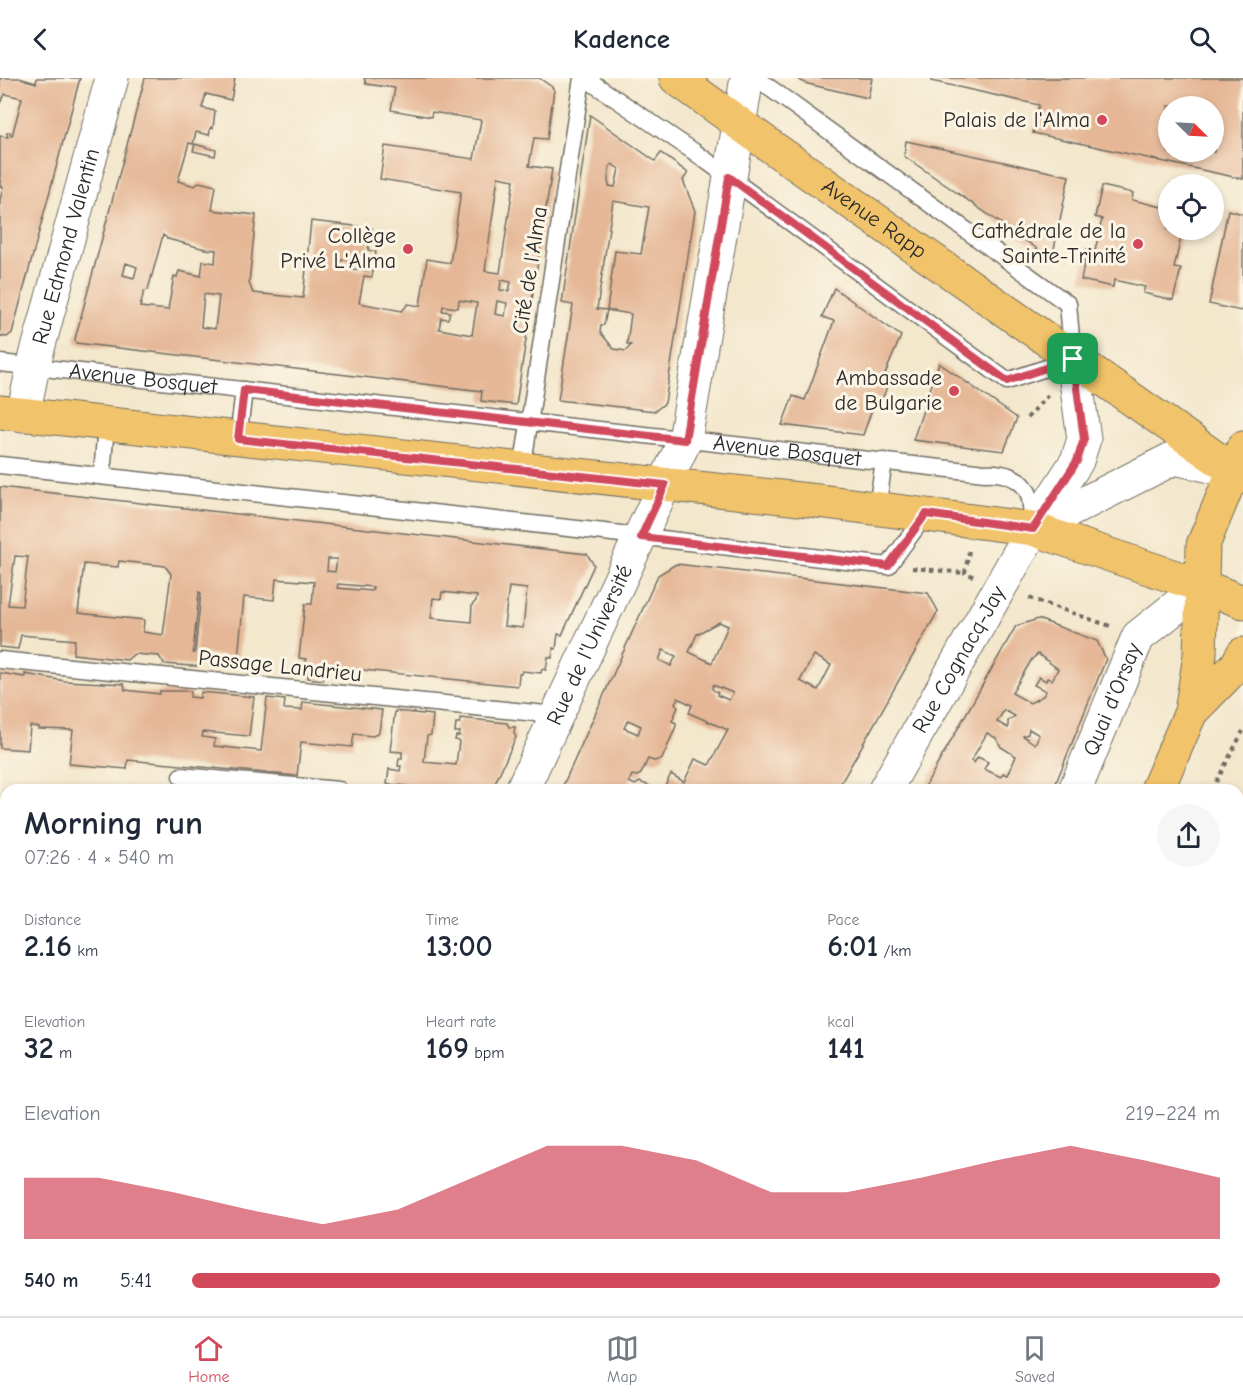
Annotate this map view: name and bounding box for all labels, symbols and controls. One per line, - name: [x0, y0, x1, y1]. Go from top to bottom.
- icon: back: [24, 23, 57, 56]
- icon: search: [1186, 23, 1219, 56]
- text: Kadence: [573, 24, 670, 55]
- north arrow: [1158, 96, 1224, 162]
- map controls: [1158, 96, 1224, 240]
- place label: Palais de l'Alma: [943, 107, 1090, 133]
- marker: Palais de l'Alma: [1095, 113, 1109, 127]
- street label: Rue Edmond Valentin: [27, 146, 105, 347]
- street label: Avenue Rapp: [817, 173, 932, 264]
- button: locate: [1158, 174, 1224, 240]
- street label: Cité de l'Alma: [507, 204, 553, 336]
- place label: Cathédrale de la Sainte-Trinité: [971, 218, 1126, 269]
- place label: Collège Privé L'Alma: [280, 223, 396, 274]
- marker: Cathédrale de la Sainte-Trinité: [1131, 237, 1145, 251]
- marker: Collège Privé L'Alma: [401, 242, 415, 256]
- pin: [1047, 333, 1098, 384]
- icon: arrive: [1056, 342, 1089, 375]
- street label: Avenue Bosquet: [68, 358, 219, 400]
- place label: Ambassade de Bulgarie: [835, 365, 942, 416]
- marker: Ambassade de Bulgarie: [947, 384, 961, 398]
- street label: Avenue Bosquet: [712, 430, 863, 472]
- street label: Rue de l'Université: [541, 561, 638, 729]
- street label: Rue Cognacq-Jay: [907, 581, 1011, 738]
- street label: Quai d'Orsay: [1078, 639, 1147, 760]
- street label: Passage Landrieu: [197, 644, 363, 688]
- text: Morning run: [24, 804, 203, 842]
- button: share: [1157, 804, 1220, 867]
- text: 07:26 · 4 × 540 m: [24, 846, 174, 869]
- text: Distance: [24, 911, 81, 929]
- text: Time: [426, 911, 459, 929]
- text: Pace: [827, 911, 860, 929]
- text: 2.16: [24, 929, 72, 964]
- text: 13:00: [426, 929, 493, 964]
- text: 6:01: [827, 929, 878, 964]
- text: km: [72, 942, 98, 960]
- text: /km: [878, 942, 911, 960]
- text: Elevation: [24, 1013, 85, 1031]
- text: Heart rate: [426, 1013, 496, 1031]
- text: kcal: [827, 1013, 854, 1031]
- text: 32: [24, 1031, 54, 1066]
- text: 169: [426, 1031, 469, 1066]
- text: 141: [827, 1031, 865, 1066]
- text: m: [54, 1044, 72, 1062]
- text: bpm: [469, 1044, 504, 1062]
- text: Elevation: [24, 1102, 101, 1125]
- text: 219–224 m: [1125, 1102, 1220, 1125]
- text: 540 m: [24, 1269, 78, 1292]
- text: 5:41: [120, 1269, 152, 1292]
- tab: Home: [188, 1332, 229, 1386]
- tab: Map: [606, 1332, 639, 1386]
- tab: Saved: [1015, 1332, 1055, 1386]

